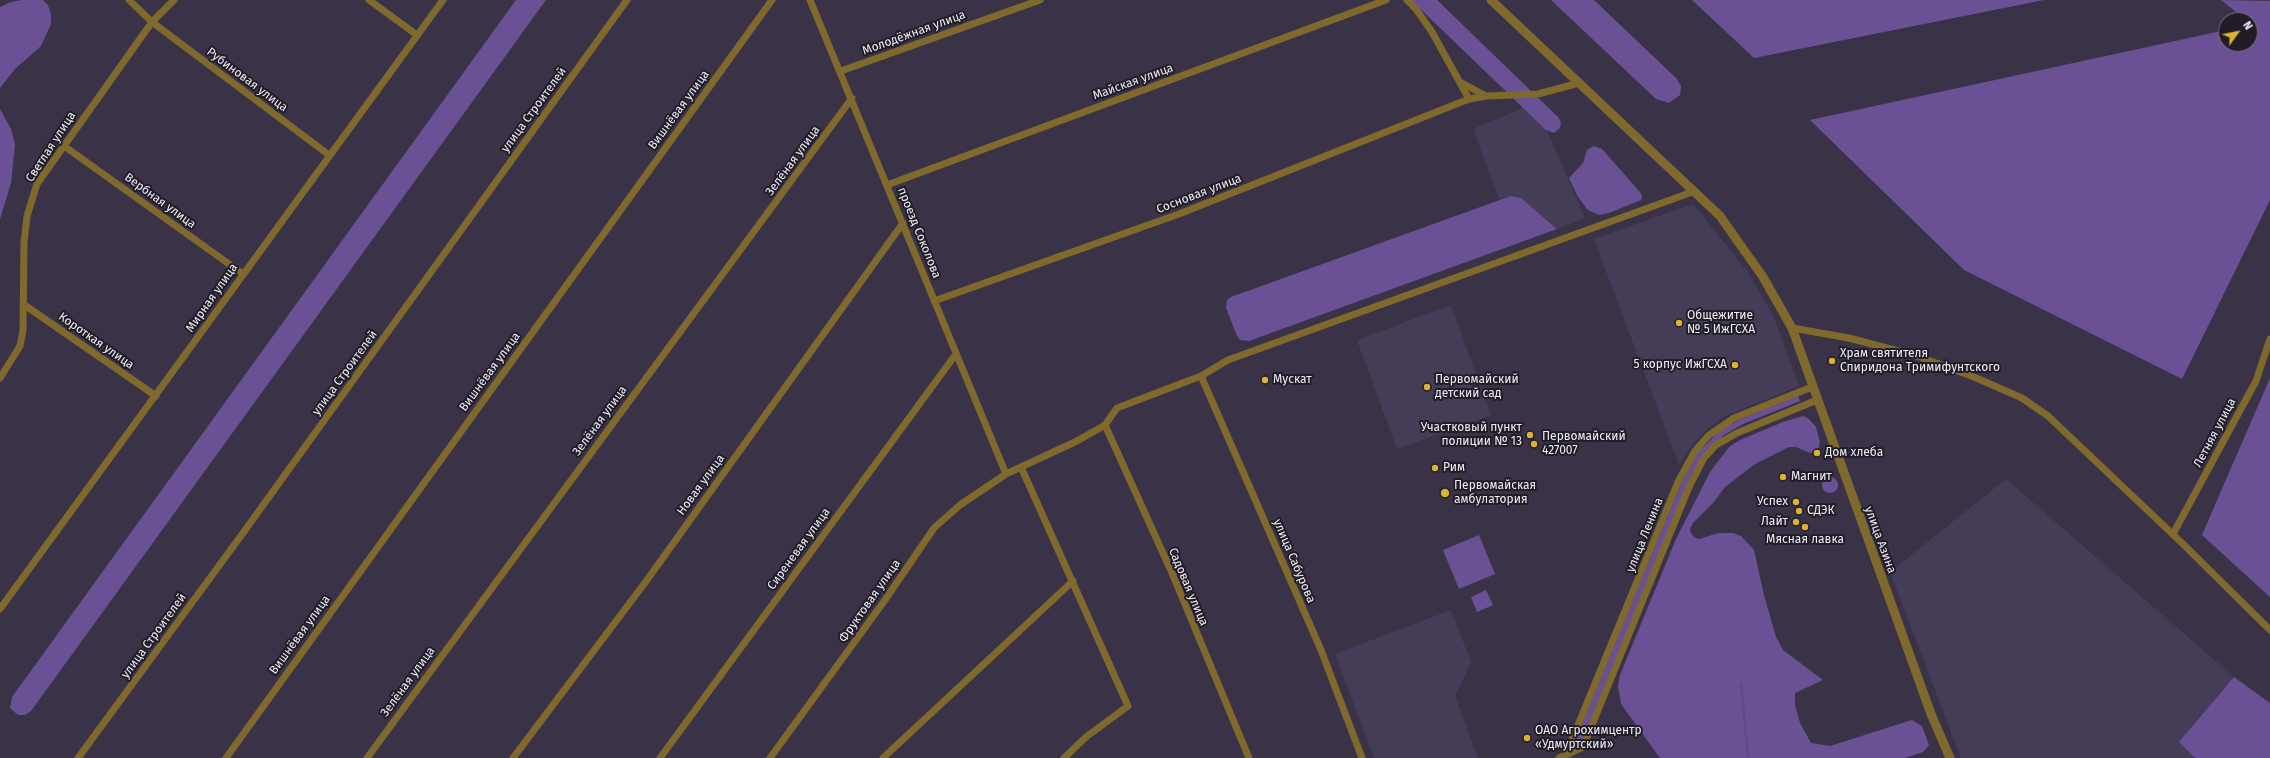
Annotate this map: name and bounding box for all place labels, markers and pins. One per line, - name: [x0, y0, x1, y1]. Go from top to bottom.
- place label: Общежитие № 5 ИжГСХА: [1687, 309, 1755, 337]
- marker: Общежитие № 5 ИжГСХА: [1674, 318, 1684, 328]
- place label: Храм святителя Спиридона Тримифунтского: [1840, 347, 2000, 375]
- marker: Храм святителя Спиридона Тримифунтского: [1827, 356, 1837, 366]
- place label: 5 корпус ИжГСХА: [1633, 358, 1727, 372]
- marker: 5 корпус ИжГСХА: [1730, 360, 1740, 370]
- place label: Мускат: [1273, 373, 1312, 387]
- place label: Первомайский детский сад: [1435, 373, 1519, 401]
- marker: Мускат: [1260, 375, 1270, 385]
- marker: Первомайский детский сад: [1422, 382, 1432, 392]
- place label: Участковый пункт полиции № 13: [1421, 421, 1522, 449]
- marker: Участковый пункт полиции № 13: [1525, 430, 1535, 440]
- place label: Первомайский 427007: [1542, 430, 1626, 458]
- marker: Первомайский 427007: [1529, 439, 1539, 449]
- place label: Дом хлеба: [1825, 446, 1883, 460]
- marker: Дом хлеба: [1812, 448, 1822, 458]
- place label: Рим: [1443, 461, 1465, 475]
- marker: Рим: [1430, 463, 1440, 473]
- place label: Магнит: [1791, 470, 1832, 484]
- marker: Магнит: [1778, 472, 1788, 482]
- place label: Первомайская амбулатория: [1454, 479, 1536, 507]
- marker: Первомайская амбулатория: [1439, 487, 1451, 499]
- place label: Успех: [1757, 495, 1788, 509]
- marker: Успех: [1791, 497, 1801, 507]
- place label: СДЭК: [1807, 504, 1835, 518]
- marker: СДЭК: [1794, 506, 1804, 516]
- place label: Лайт: [1761, 515, 1788, 529]
- marker: Лайт: [1791, 517, 1801, 527]
- marker: Мясная лавка: [1800, 522, 1810, 532]
- place label: Мясная лавка: [1766, 533, 1844, 547]
- place label: ОАО Агрохимцентр «Удмуртский»: [1535, 724, 1642, 752]
- marker: ОАО Агрохимцентр «Удмуртский»: [1522, 733, 1532, 743]

